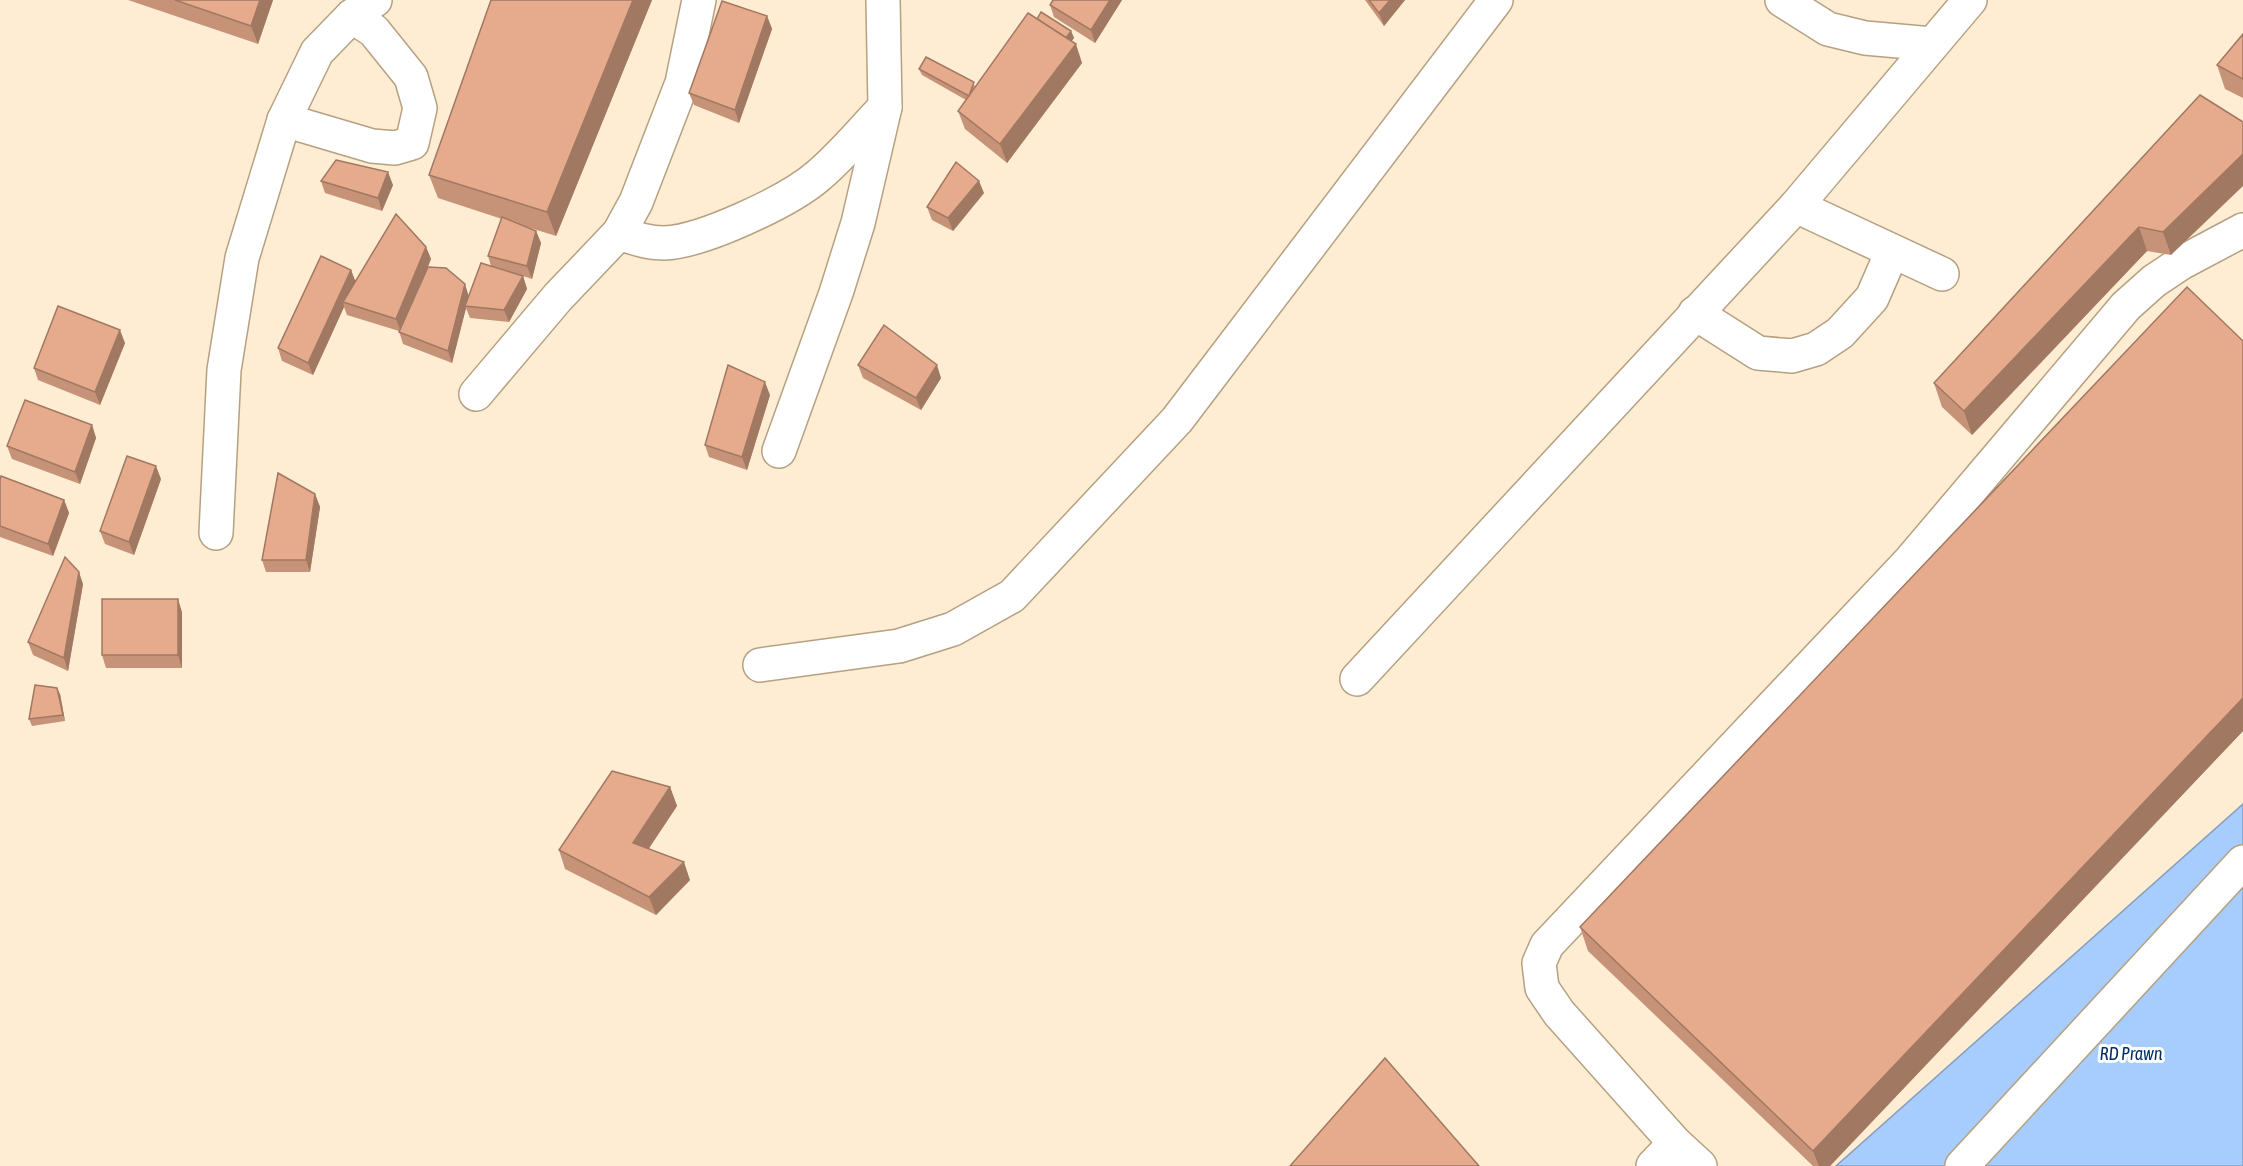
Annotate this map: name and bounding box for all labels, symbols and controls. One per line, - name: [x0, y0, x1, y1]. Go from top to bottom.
- water label: RD Prawn: [2100, 1043, 2163, 1064]

